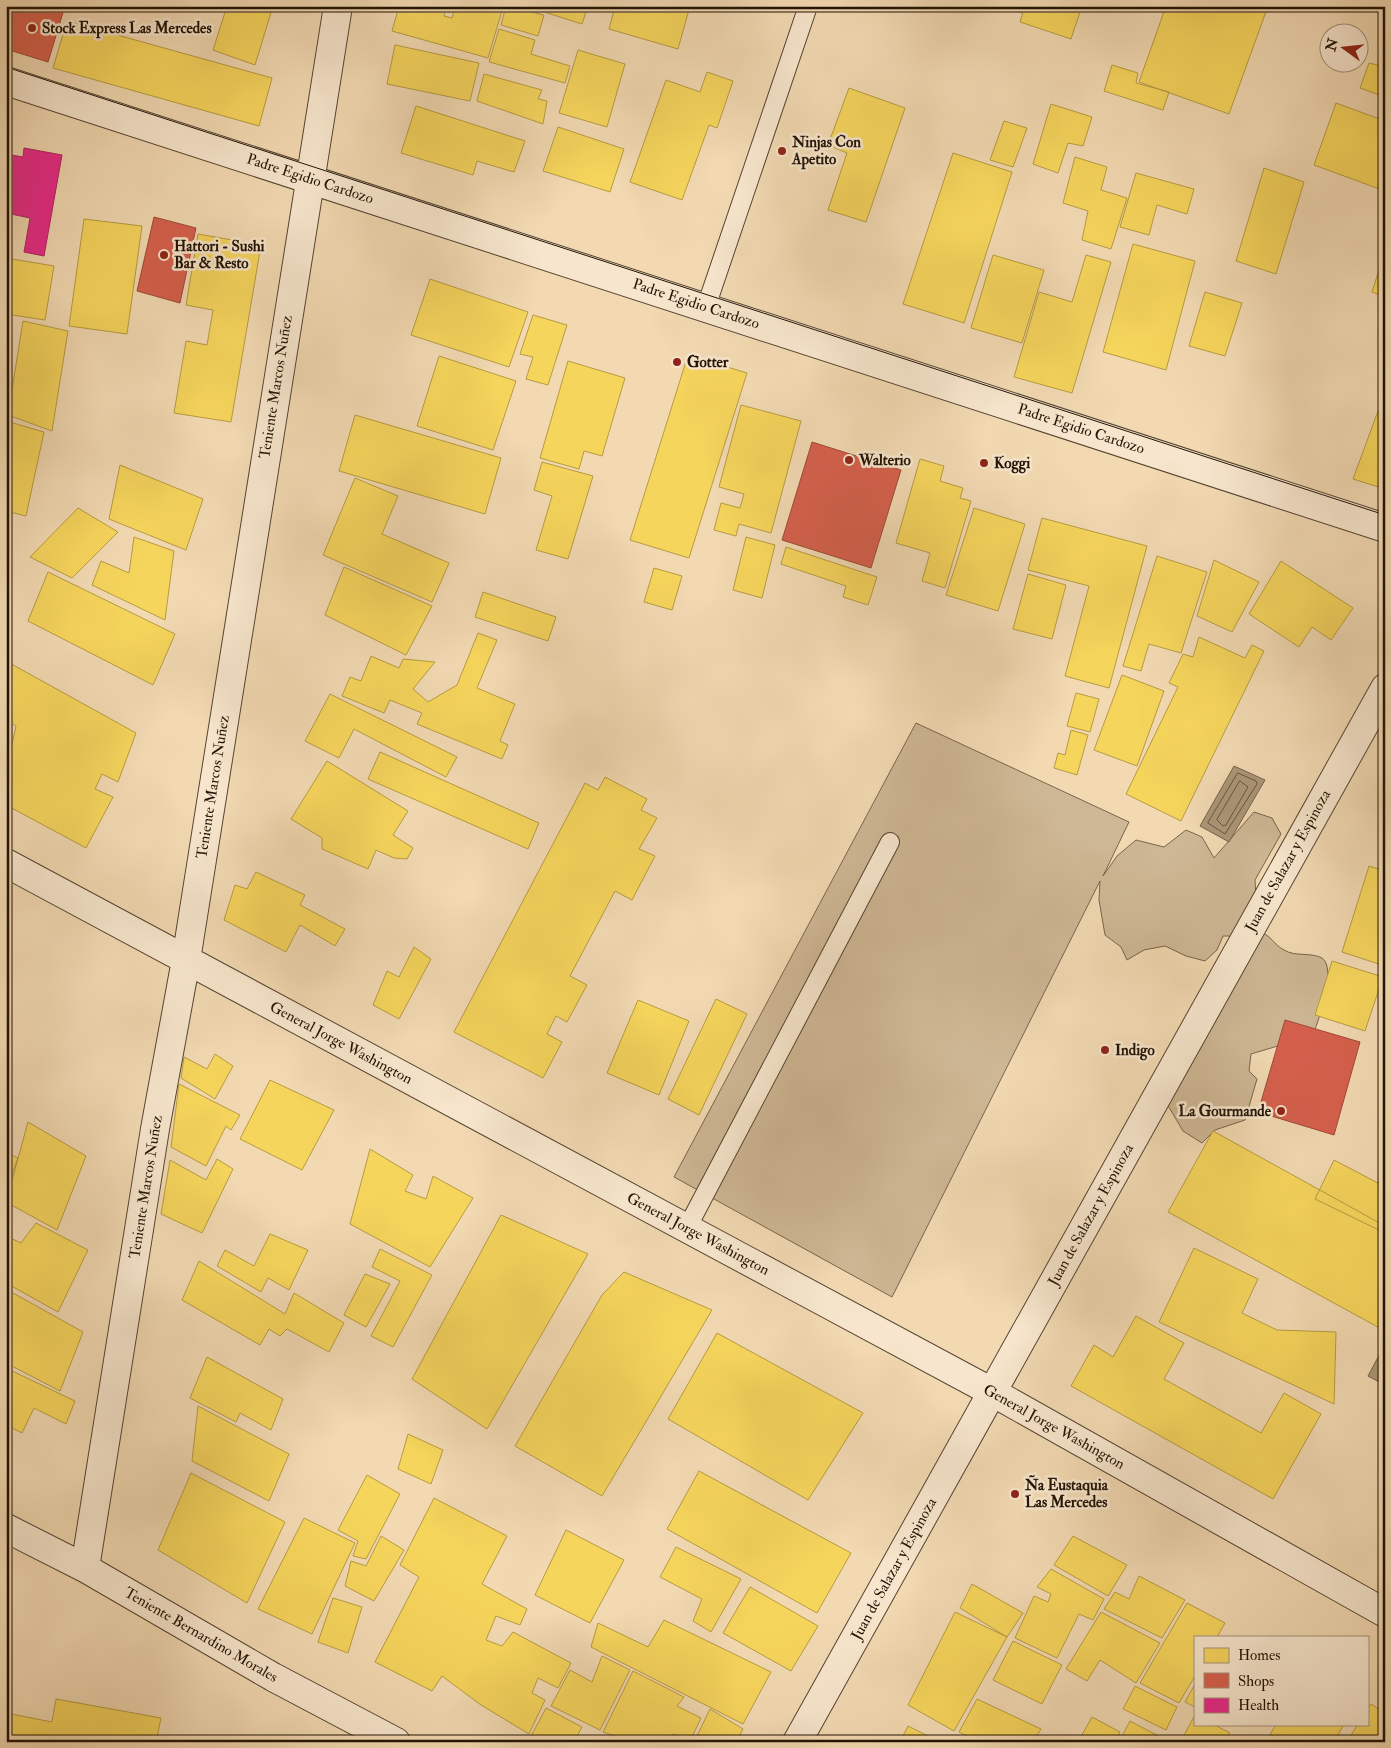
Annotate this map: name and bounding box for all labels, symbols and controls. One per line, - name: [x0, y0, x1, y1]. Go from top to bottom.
- place label: Stock Express Las Mercedes: [42, 19, 212, 39]
- marker: Stock Express Las Mercedes: [26, 22, 38, 34]
- north arrow: [1318, 22, 1368, 72]
- text: N: [1322, 36, 1342, 54]
- place label: Ninjas Con Apetito: [791, 133, 861, 170]
- marker: Ninjas Con Apetito: [776, 145, 788, 157]
- street label: Padre Egidio Cardozo: [244, 150, 376, 208]
- place label: Hattori - Sushi Bar & Resto: [174, 237, 265, 273]
- marker: Hattori - Sushi Bar & Resto: [158, 249, 170, 261]
- street label: Padre Egidio Cardozo: [630, 275, 762, 333]
- street label: Teniente Marcos Nuñez: [255, 314, 297, 460]
- place label: Gotter: [687, 353, 729, 372]
- marker: Gotter: [671, 356, 683, 368]
- street label: Padre Egidio Cardozo: [1015, 400, 1147, 458]
- place label: Walterio: [858, 451, 911, 470]
- marker: Walterio: [843, 454, 855, 466]
- place label: Koggi: [994, 454, 1030, 474]
- marker: Koggi: [978, 457, 990, 469]
- street label: Teniente Marcos Nuñez: [192, 714, 234, 860]
- street label: Juan de Salazar y Espinoza: [1241, 786, 1336, 937]
- street label: General Jorge Washington: [266, 997, 416, 1090]
- place label: Indigo: [1115, 1041, 1156, 1061]
- marker: Indigo: [1099, 1044, 1111, 1056]
- place label: La Gourmande: [1178, 1102, 1272, 1121]
- marker: La Gourmande: [1275, 1105, 1287, 1117]
- street label: Teniente Marcos Nuñez: [125, 1114, 167, 1260]
- street label: Juan de Salazar y Espinoza: [1044, 1140, 1139, 1291]
- street label: General Jorge Washington: [623, 1188, 773, 1281]
- street label: General Jorge Washington: [979, 1380, 1128, 1475]
- place label: Ña Eustaquia Las Mercedes: [1024, 1474, 1109, 1512]
- marker: Ña Eustaquia Las Mercedes: [1009, 1488, 1021, 1500]
- street label: Juan de Salazar y Espinoza: [847, 1494, 942, 1645]
- street label: Teniente Bernardino Morales: [121, 1583, 281, 1687]
- legend: [1194, 1636, 1368, 1726]
- text: Homes: [1238, 1646, 1280, 1665]
- text: Shops: [1238, 1672, 1274, 1692]
- text: Health: [1238, 1696, 1279, 1715]

